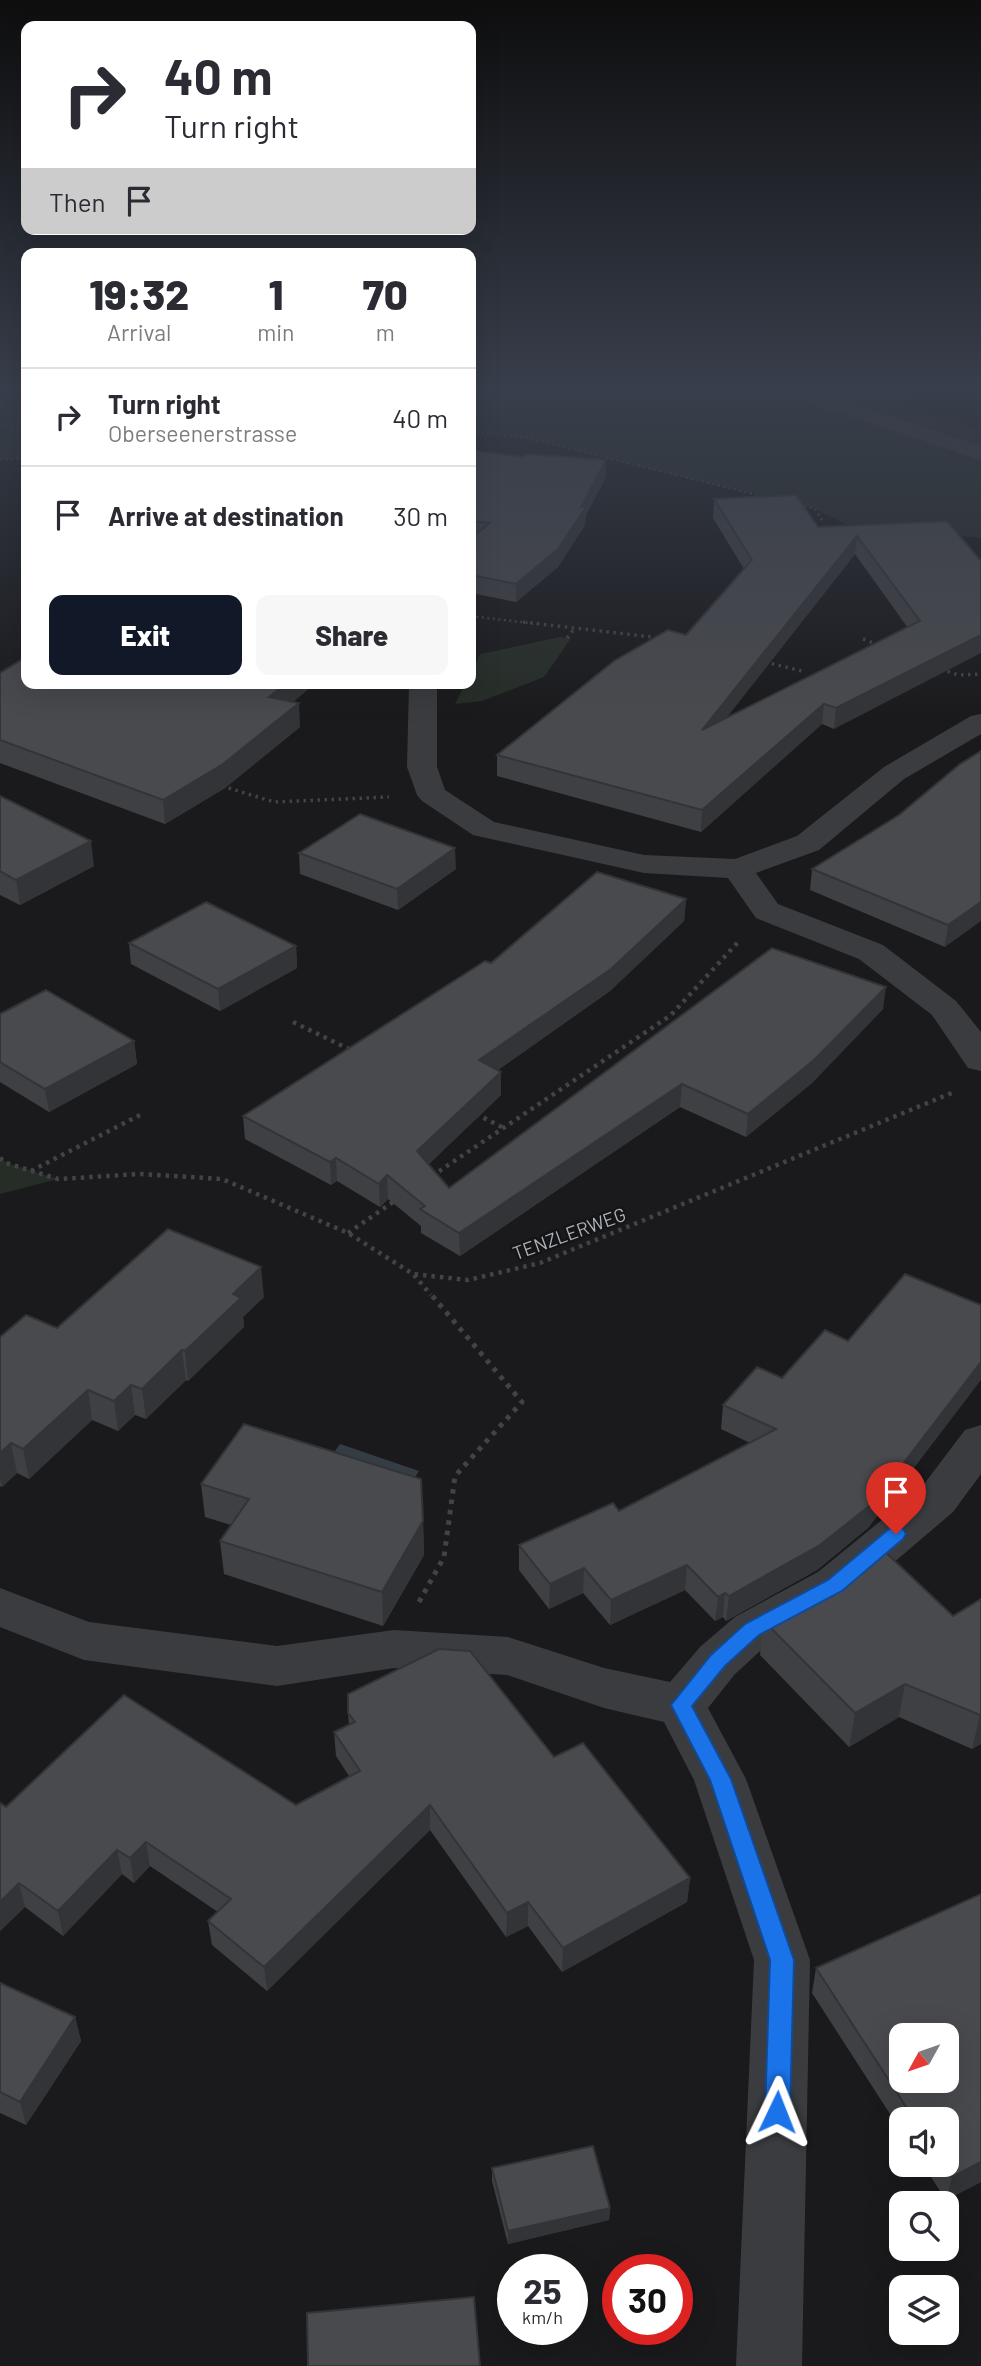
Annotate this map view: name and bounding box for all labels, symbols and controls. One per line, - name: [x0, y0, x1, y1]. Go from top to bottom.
- text: 40 m: [164, 46, 272, 105]
- icon: right: [49, 49, 140, 140]
- text: Turn right: [164, 106, 299, 144]
- icon: arrive: [120, 182, 158, 220]
- text: Then: [49, 186, 106, 217]
- text: 19:32: [89, 268, 189, 318]
- text: 1: [268, 268, 283, 318]
- text: 70: [363, 268, 408, 318]
- text: Arrival: [107, 318, 171, 346]
- text: min: [257, 318, 295, 346]
- text: m: [376, 318, 395, 346]
- text: Turn right: [108, 388, 221, 419]
- icon: right: [49, 398, 87, 436]
- text: 40 m: [392, 402, 448, 433]
- text: Oberseenerstrasse: [108, 419, 297, 447]
- icon: arrive: [49, 496, 87, 534]
- text: Arrive at destination: [108, 500, 344, 531]
- text: 30 m: [393, 500, 448, 531]
- button: Exit: [49, 595, 242, 675]
- button: Share: [256, 595, 448, 675]
- street label: TENZLERWEG: [509, 1202, 629, 1264]
- pin: [866, 1462, 926, 1534]
- icon: arrive: [877, 1473, 915, 1511]
- north arrow: [889, 2023, 959, 2093]
- map controls: [889, 2023, 959, 2345]
- position arrow: [740, 2075, 814, 2149]
- button: sound: [889, 2107, 959, 2177]
- button: search: [889, 2191, 959, 2261]
- speed limit sign: 30: [602, 2254, 693, 2345]
- text: 25: [523, 2269, 562, 2311]
- button: layers: [889, 2275, 959, 2345]
- text: km/h: [522, 2306, 563, 2328]

